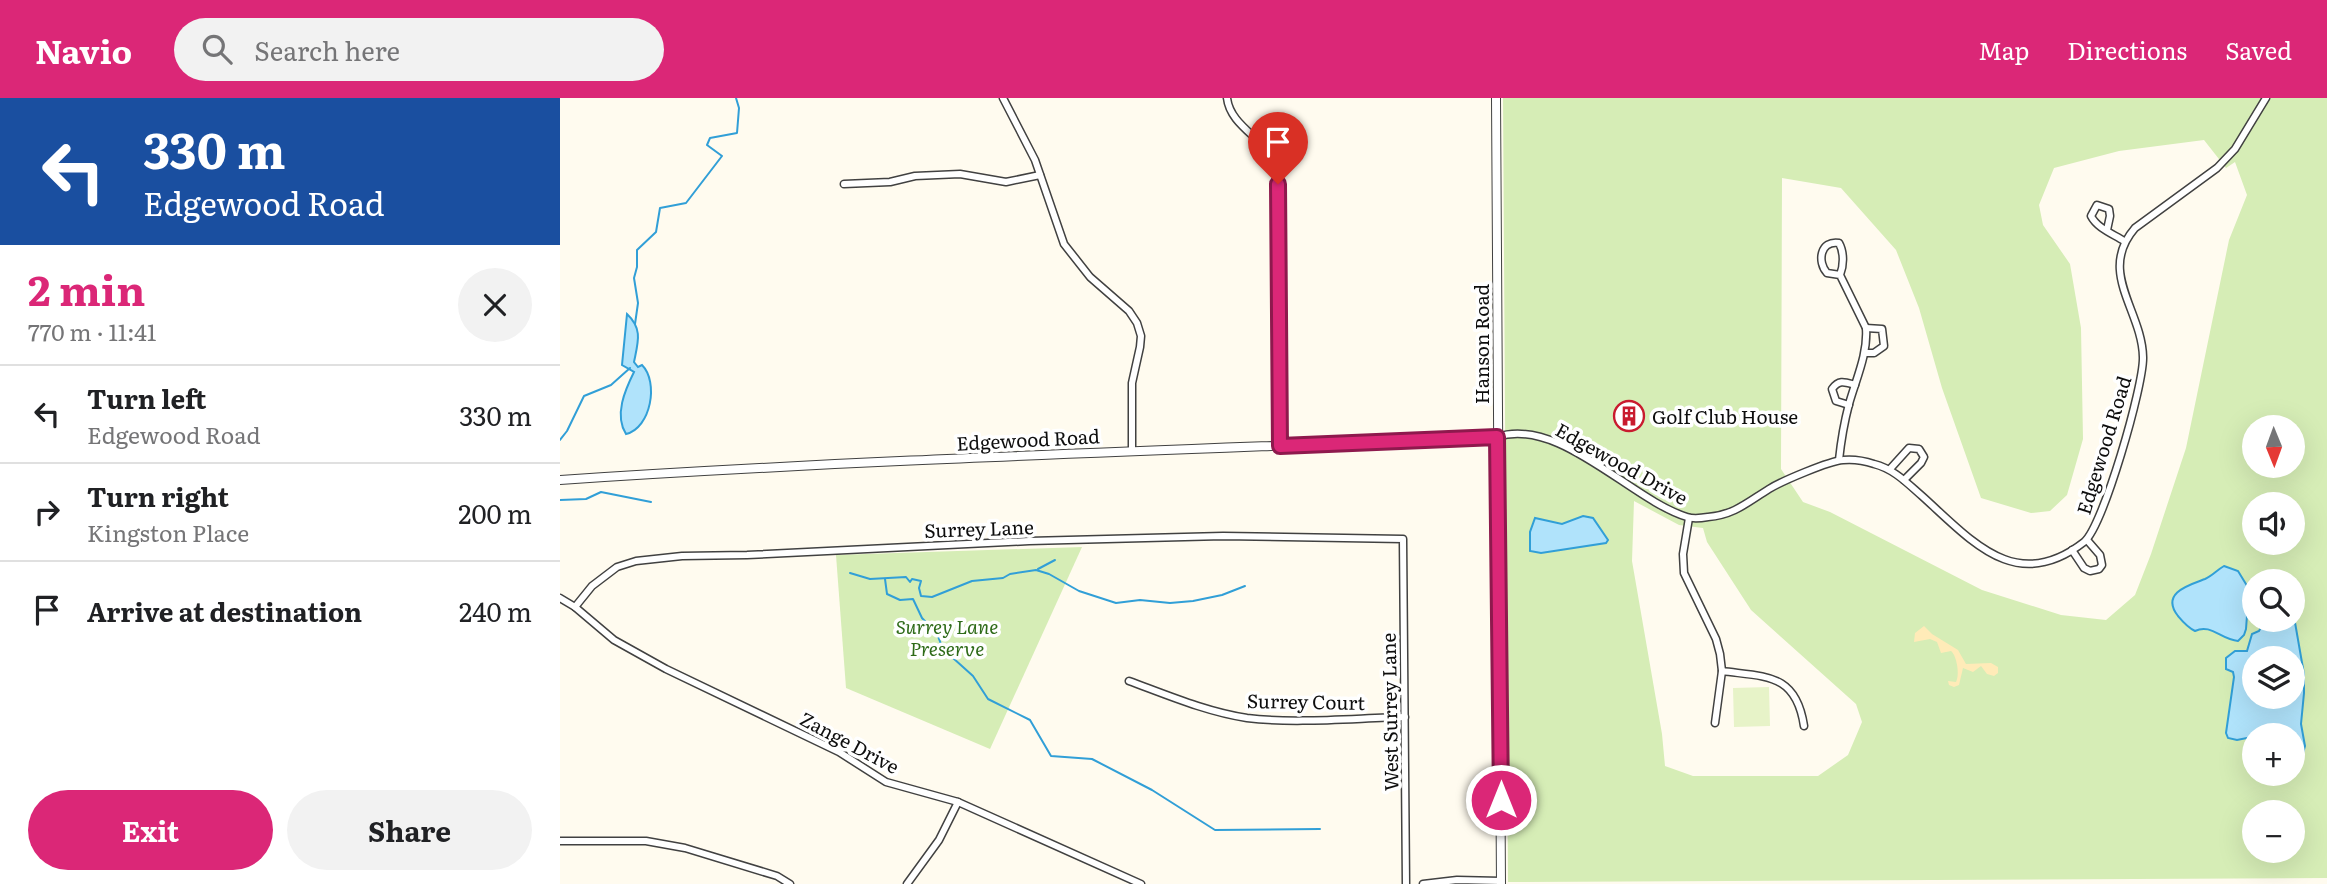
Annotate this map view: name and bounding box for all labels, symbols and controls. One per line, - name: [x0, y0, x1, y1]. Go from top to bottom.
- search box: [174, 18, 664, 81]
- text: Navio: [35, 25, 132, 74]
- icon: search: [198, 30, 236, 68]
- text: Search here: [254, 30, 400, 69]
- text: Map: [1978, 32, 2029, 67]
- text: Directions: [2067, 32, 2187, 67]
- text: Saved: [2225, 32, 2292, 67]
- text: 330 m: [143, 111, 286, 184]
- pin: [1248, 112, 1308, 184]
- icon: arrive: [1259, 123, 1297, 161]
- icon: left: [28, 126, 119, 217]
- text: Edgewood Road: [143, 178, 385, 226]
- text: 2 min: [28, 257, 145, 319]
- button: close: [458, 268, 532, 342]
- street label: Hanson Road: [1467, 283, 1495, 404]
- text: 770 m · 11:41: [28, 314, 156, 348]
- street label: Edgewood Road: [2069, 372, 2137, 518]
- text: Turn left: [87, 378, 206, 417]
- icon: left: [28, 395, 66, 433]
- text: 330 m: [459, 395, 532, 434]
- building icon: Golf Club House: [1612, 399, 1646, 433]
- place label: Golf Club House: [1652, 402, 1798, 430]
- street label: Edgewood Drive: [1551, 415, 1693, 511]
- north arrow: [2242, 415, 2305, 478]
- map controls: [2242, 415, 2305, 863]
- text: Edgewood Road: [87, 417, 261, 451]
- street label: Edgewood Road: [956, 421, 1101, 457]
- text: Turn right: [87, 476, 229, 515]
- button: sound: [2242, 492, 2305, 555]
- icon: right: [28, 493, 66, 531]
- text: 200 m: [458, 493, 532, 532]
- street label: Surrey Lane: [924, 512, 1034, 544]
- text: Kingston Place: [87, 515, 249, 549]
- button: search: [2242, 569, 2305, 632]
- icon: arrive: [28, 591, 66, 629]
- text: Arrive at destination: [87, 591, 362, 630]
- text: 240 m: [459, 591, 532, 630]
- park label: Surrey Lane Preserve: [896, 612, 998, 662]
- street label: West Surrey Lane: [1374, 632, 1404, 791]
- button: layers: [2242, 646, 2305, 709]
- street label: Surrey Court: [1247, 686, 1366, 716]
- street label: Zange Drive: [795, 704, 905, 780]
- button: +: [2242, 723, 2305, 786]
- position arrow: [1464, 763, 1538, 837]
- button: Exit: [28, 790, 273, 870]
- button: Share: [287, 790, 532, 870]
- button: −: [2242, 800, 2305, 863]

